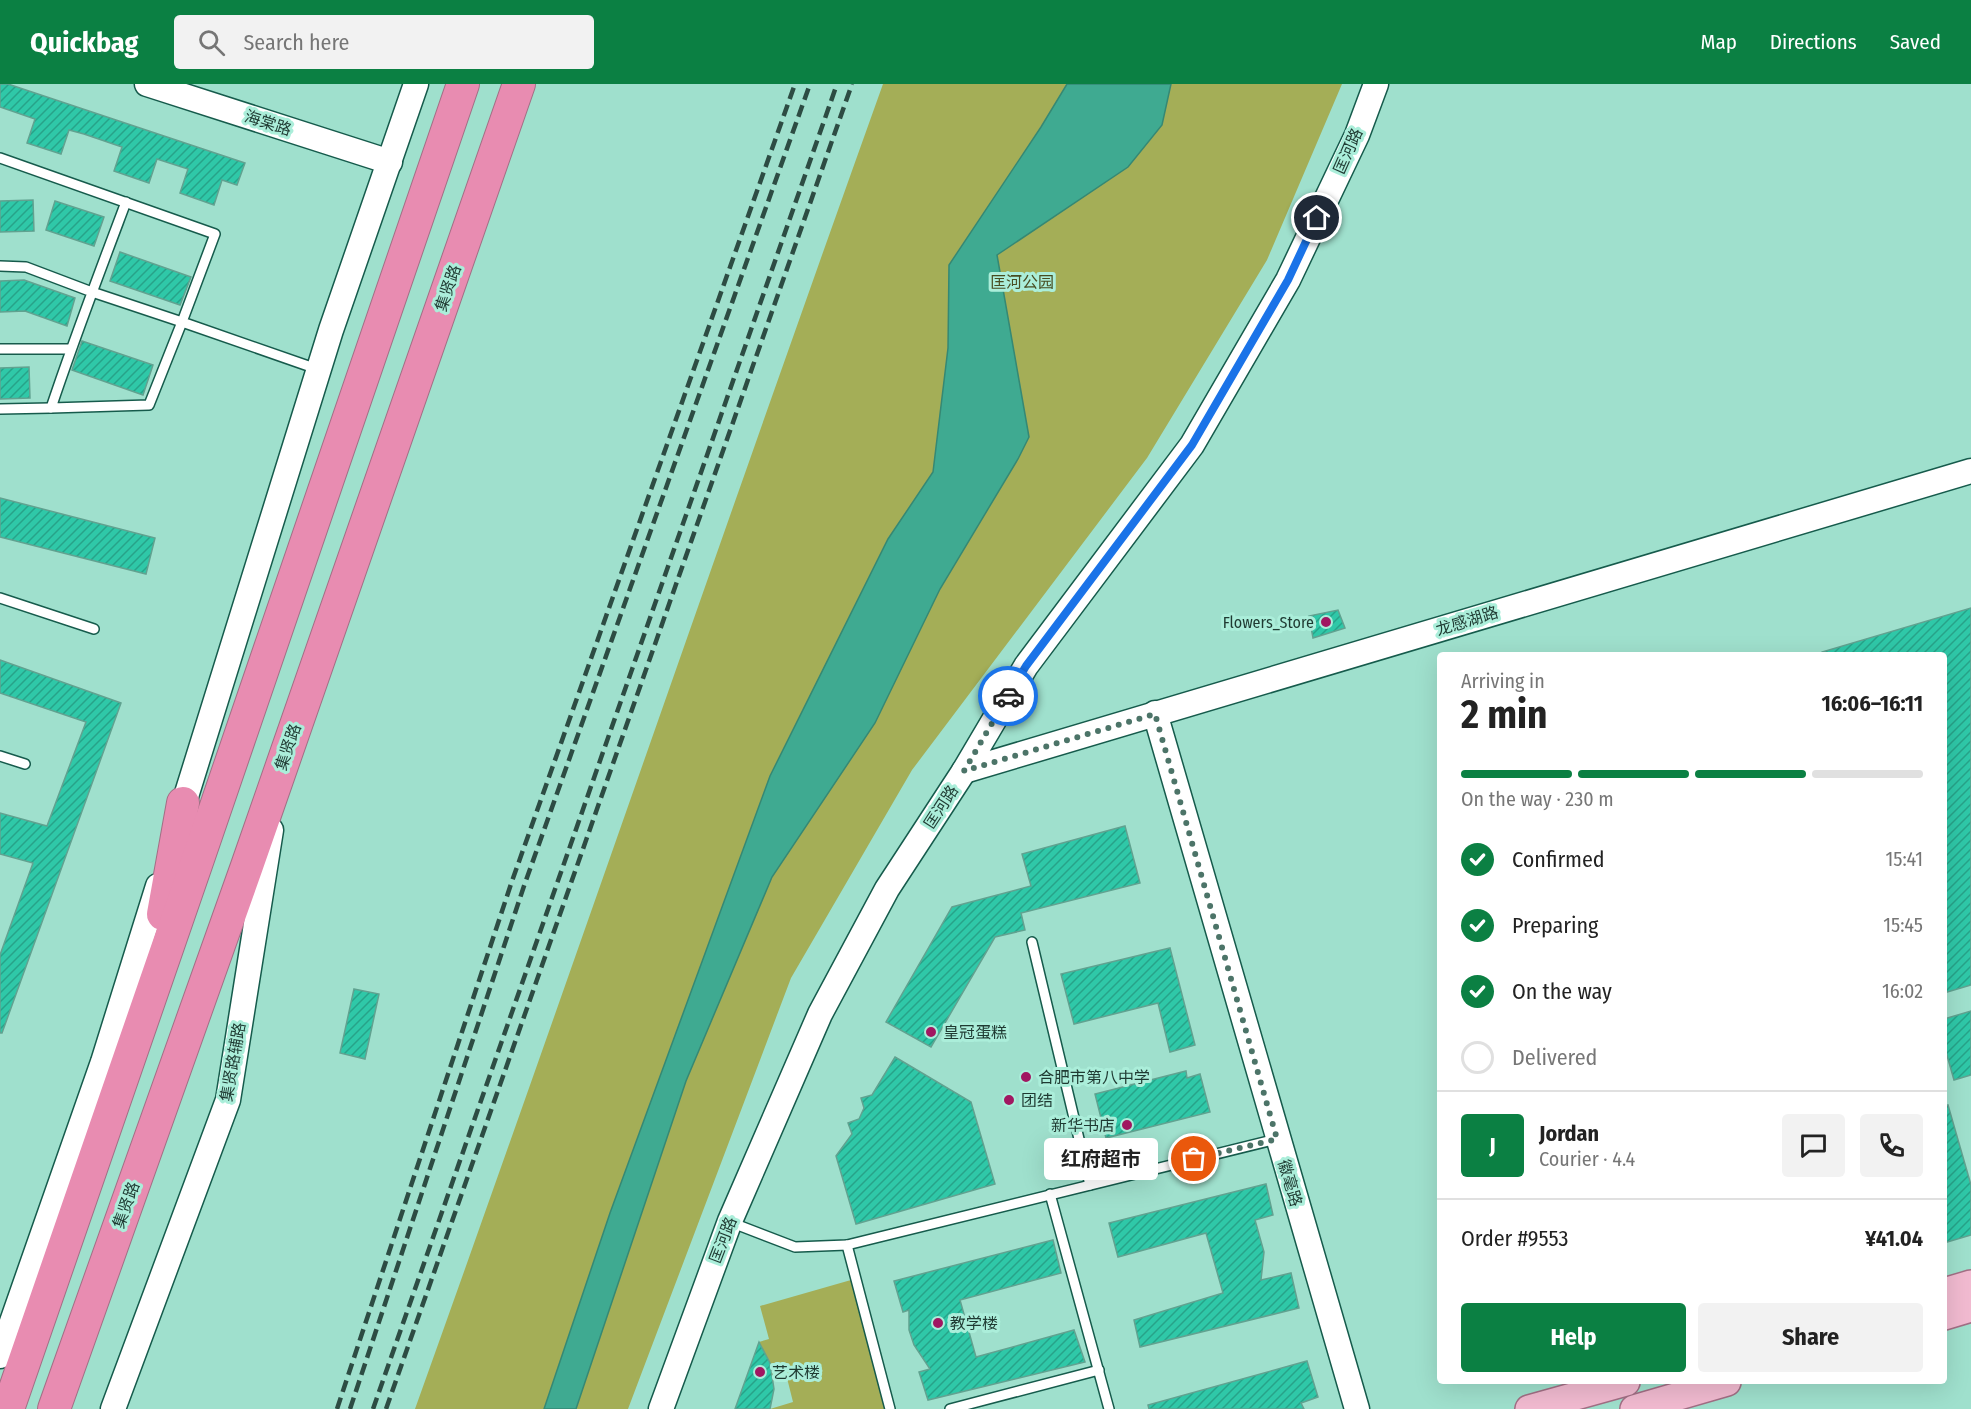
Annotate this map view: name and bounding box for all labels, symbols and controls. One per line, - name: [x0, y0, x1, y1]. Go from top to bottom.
- search box: [174, 15, 594, 69]
- text: Quickbag: [30, 26, 138, 59]
- icon: search: [195, 26, 228, 59]
- text: Search here: [243, 29, 349, 56]
- text: Map: [1700, 29, 1737, 55]
- text: Directions: [1770, 29, 1857, 55]
- text: Saved: [1890, 29, 1941, 55]
- street label: 海棠路: [242, 107, 294, 139]
- street label: 匡河路: [1330, 125, 1366, 177]
- pin: [1291, 192, 1342, 243]
- icon: home: [1300, 201, 1333, 234]
- street label: 集贤路: [431, 262, 465, 314]
- park label: 匡河公园: [990, 273, 1054, 292]
- street label: 龙感湖路: [1434, 603, 1500, 639]
- place label: Flowers_Store: [1223, 613, 1314, 632]
- marker: Flowers_Store: [1319, 615, 1333, 629]
- courier: [978, 666, 1038, 726]
- text: Arriving in: [1461, 669, 1545, 693]
- icon: car: [992, 680, 1025, 713]
- text: 16:06–16:11: [1821, 690, 1923, 717]
- text: 2 min: [1461, 692, 1547, 738]
- street label: 集贤路: [271, 721, 305, 773]
- street label: 匡河路: [920, 782, 962, 832]
- text: On the way · 230 m: [1461, 787, 1614, 811]
- icon: check: [1461, 843, 1494, 876]
- text: Confirmed: [1512, 846, 1605, 873]
- text: 15:41: [1885, 847, 1923, 871]
- icon: check: [1461, 909, 1494, 942]
- text: Preparing: [1512, 912, 1598, 939]
- text: 15:45: [1883, 913, 1923, 937]
- icon: check: [1461, 975, 1494, 1008]
- text: On the way: [1512, 978, 1612, 1005]
- text: 16:02: [1882, 979, 1923, 1003]
- street label: 集贤路辅路: [217, 1021, 249, 1103]
- place label: 皇冠蛋糕: [943, 1023, 1007, 1042]
- marker: 皇冠蛋糕: [924, 1025, 938, 1039]
- text: Delivered: [1512, 1044, 1597, 1071]
- place label: 合肥市第八中学: [1038, 1068, 1150, 1087]
- marker: 合肥市第八中学: [1019, 1070, 1033, 1084]
- place label: 团结: [1021, 1091, 1053, 1110]
- marker: 团结: [1002, 1093, 1016, 1107]
- button: chat: [1782, 1114, 1845, 1177]
- button: phone: [1860, 1114, 1923, 1177]
- place label: 新华书店: [1051, 1116, 1115, 1135]
- marker: 新华书店: [1120, 1118, 1134, 1132]
- text: Jordan: [1539, 1120, 1599, 1147]
- text: J: [1489, 1132, 1496, 1159]
- pin: [1168, 1133, 1219, 1184]
- callout: 红府超市: [1044, 1138, 1158, 1180]
- icon: bag: [1177, 1142, 1210, 1175]
- text: 红府超市: [1061, 1147, 1141, 1171]
- text: Courier · 4.4: [1539, 1147, 1635, 1171]
- street label: 徽毫路: [1274, 1157, 1306, 1209]
- street label: 集贤路: [109, 1179, 143, 1231]
- street label: 匡河路: [706, 1214, 740, 1266]
- text: Order #9553: [1461, 1225, 1568, 1252]
- text: ¥41.04: [1865, 1225, 1923, 1252]
- button: Help: [1461, 1303, 1686, 1372]
- button: Share: [1698, 1303, 1923, 1372]
- place label: 教学楼: [950, 1314, 998, 1333]
- marker: 教学楼: [931, 1316, 945, 1330]
- place label: 艺术楼: [772, 1363, 820, 1382]
- marker: 艺术楼: [753, 1365, 767, 1379]

